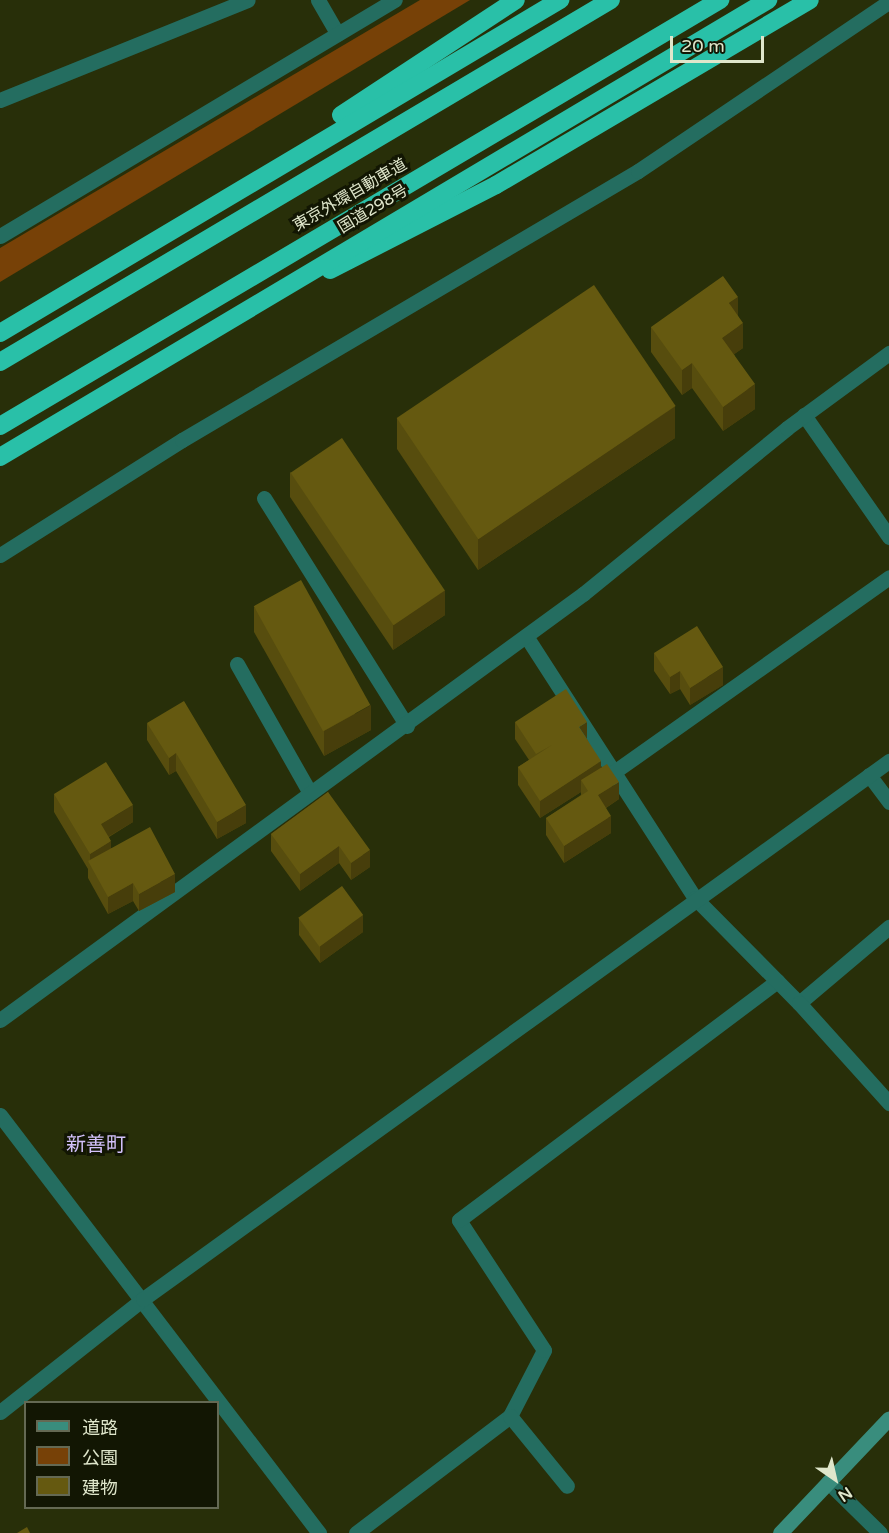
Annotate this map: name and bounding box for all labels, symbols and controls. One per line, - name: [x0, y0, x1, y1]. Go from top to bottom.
- scale bar: [673, 24, 768, 62]
- text: 20 m: [681, 35, 725, 57]
- street label: 東京外環自動車道: [290, 155, 410, 235]
- street label: 国道298号: [335, 181, 411, 237]
- district label: 新善町: [66, 1133, 126, 1157]
- legend: [24, 1401, 219, 1509]
- text: 道路: [82, 1417, 118, 1439]
- text: 公園: [82, 1447, 118, 1469]
- north arrow: [805, 1449, 865, 1509]
- text: 建物: [82, 1477, 118, 1499]
- text: N: [834, 1482, 856, 1506]

